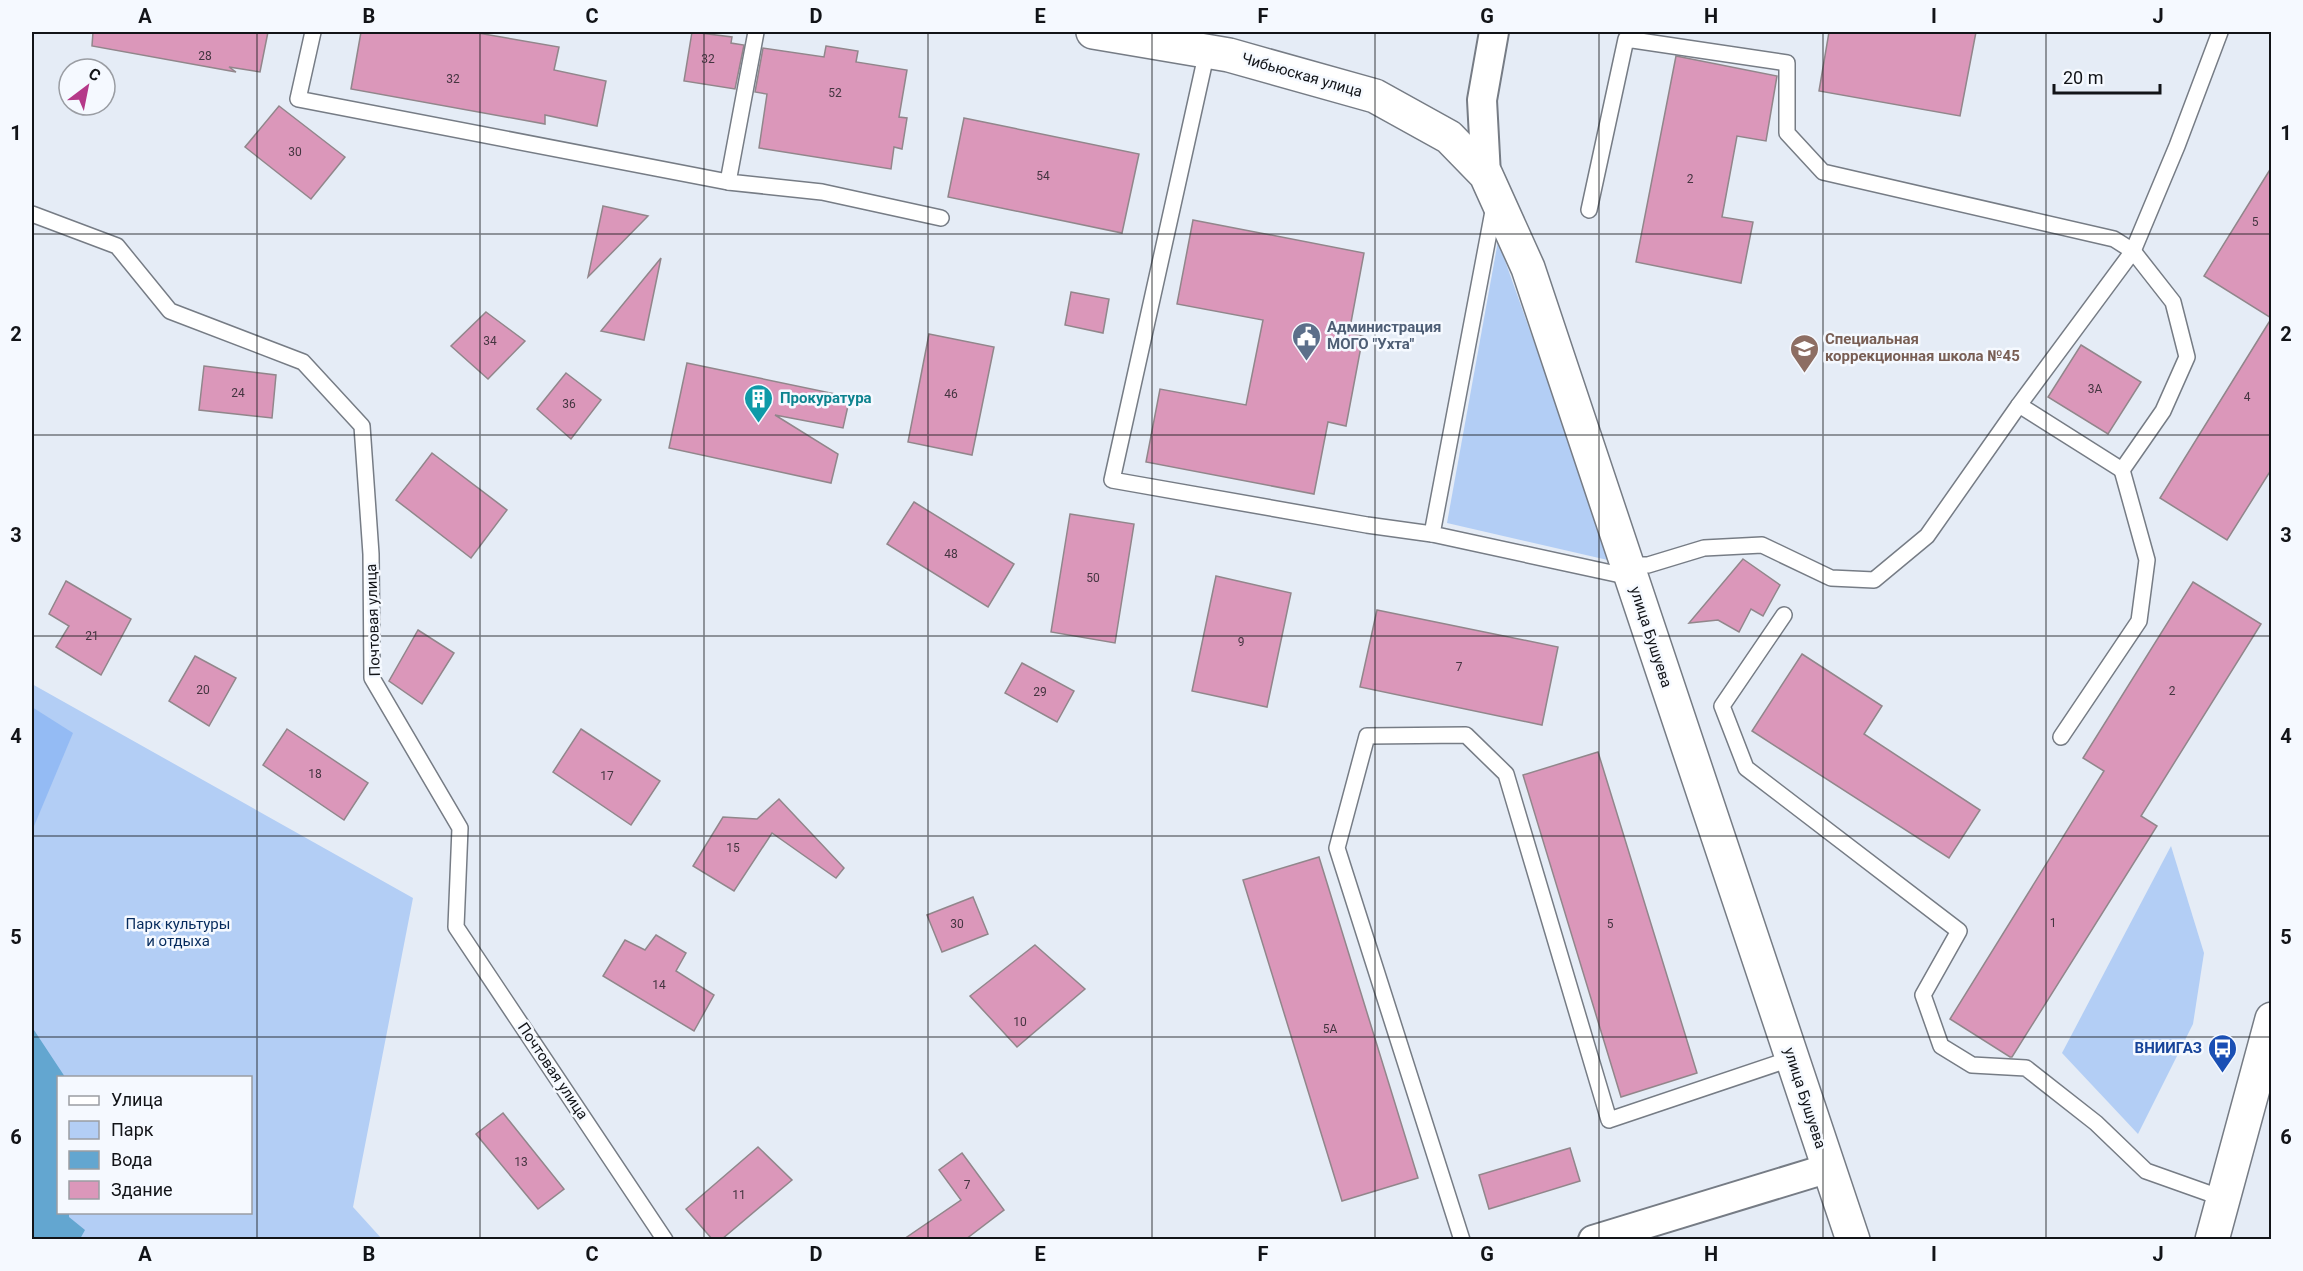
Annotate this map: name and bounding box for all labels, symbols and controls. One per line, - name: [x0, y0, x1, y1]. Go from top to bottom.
- text: A: [138, 4, 152, 28]
- text: B: [363, 4, 375, 28]
- text: C: [585, 4, 599, 28]
- text: D: [810, 4, 823, 28]
- text: E: [1034, 4, 1046, 28]
- text: F: [1258, 4, 1269, 28]
- text: G: [1480, 4, 1494, 28]
- text: H: [1704, 4, 1718, 28]
- text: I: [1931, 4, 1937, 28]
- text: J: [2152, 4, 2164, 28]
- house number: 28: [198, 49, 212, 63]
- street label: Чибьюская улица: [1240, 49, 1364, 101]
- house number: 32: [701, 52, 715, 66]
- north arrow: [57, 57, 117, 117]
- scale bar: [2054, 57, 2160, 95]
- text: С: [85, 64, 104, 86]
- text: 20 m: [2063, 67, 2103, 88]
- house number: 32: [446, 72, 460, 86]
- house number: 52: [828, 86, 842, 100]
- text: 1: [10, 121, 22, 145]
- text: 1: [2280, 121, 2292, 145]
- house number: 30: [288, 145, 302, 159]
- house number: 54: [1036, 169, 1050, 183]
- house number: 2: [1687, 172, 1694, 186]
- house number: 5: [2252, 215, 2259, 229]
- place label: Администрация МОГО "Ухта": [1327, 318, 1441, 353]
- public building icon: Администрация МОГО "Ухта": [1290, 320, 1322, 362]
- text: 2: [10, 322, 22, 346]
- text: 2: [2280, 322, 2292, 346]
- place label: Специальная коррекционная школа №45: [1825, 330, 2020, 365]
- school or university icon: Специальная коррекционная школа №45: [1788, 332, 1820, 374]
- house number: 34: [483, 334, 497, 348]
- building icon: Прокуратура: [743, 382, 775, 424]
- house number: 3А: [2088, 382, 2102, 396]
- house number: 24: [231, 386, 245, 400]
- house number: 46: [944, 387, 958, 401]
- place label: Прокуратура: [780, 389, 872, 407]
- house number: 4: [2244, 390, 2251, 404]
- house number: 36: [562, 397, 576, 411]
- text: 3: [10, 523, 22, 547]
- text: 3: [2280, 523, 2292, 547]
- house number: 48: [944, 547, 958, 561]
- street label: Почтовая улица: [362, 563, 384, 677]
- house number: 50: [1086, 571, 1100, 585]
- street label: улица Бушуева: [1626, 584, 1676, 690]
- house number: 21: [85, 629, 99, 643]
- house number: 9: [1238, 635, 1244, 649]
- house number: 7: [1456, 660, 1463, 674]
- house number: 20: [196, 683, 210, 697]
- house number: 2: [2169, 684, 2176, 698]
- house number: 29: [1033, 685, 1047, 699]
- text: 4: [10, 724, 22, 748]
- text: 4: [2280, 724, 2292, 748]
- house number: 18: [308, 767, 322, 781]
- house number: 17: [600, 769, 614, 783]
- house number: 15: [726, 841, 740, 855]
- park label: Парк культуры и отдыха: [126, 915, 230, 950]
- house number: 1: [2050, 916, 2056, 930]
- house number: 30: [950, 917, 964, 931]
- house number: 5: [1607, 917, 1614, 931]
- text: 5: [10, 925, 22, 949]
- text: 5: [2280, 925, 2292, 949]
- house number: 14: [652, 978, 666, 992]
- house number: 10: [1013, 1015, 1027, 1029]
- street label: Почтовая улица: [514, 1019, 592, 1123]
- house number: 5А: [1323, 1022, 1337, 1036]
- bus stop icon: ВНИИГАЗ: [2207, 1032, 2239, 1074]
- place label: ВНИИГАЗ: [2135, 1039, 2202, 1057]
- street label: улица Бушуева: [1780, 1045, 1830, 1151]
- legend: [57, 1076, 252, 1214]
- text: Улица: [111, 1089, 163, 1110]
- text: Парк: [111, 1119, 154, 1140]
- text: 6: [10, 1125, 22, 1149]
- text: 6: [2280, 1125, 2292, 1149]
- text: Вода: [111, 1149, 153, 1170]
- house number: 13: [514, 1155, 528, 1169]
- house number: 7: [964, 1178, 971, 1192]
- text: Здание: [111, 1179, 173, 1200]
- house number: 11: [732, 1188, 746, 1202]
- text: A: [138, 1242, 152, 1266]
- text: B: [363, 1242, 375, 1266]
- text: C: [585, 1242, 599, 1266]
- text: D: [810, 1242, 823, 1266]
- text: E: [1034, 1242, 1046, 1266]
- text: F: [1258, 1242, 1269, 1266]
- text: G: [1480, 1242, 1494, 1266]
- text: H: [1704, 1242, 1718, 1266]
- text: I: [1931, 1242, 1937, 1266]
- text: J: [2152, 1242, 2164, 1266]

